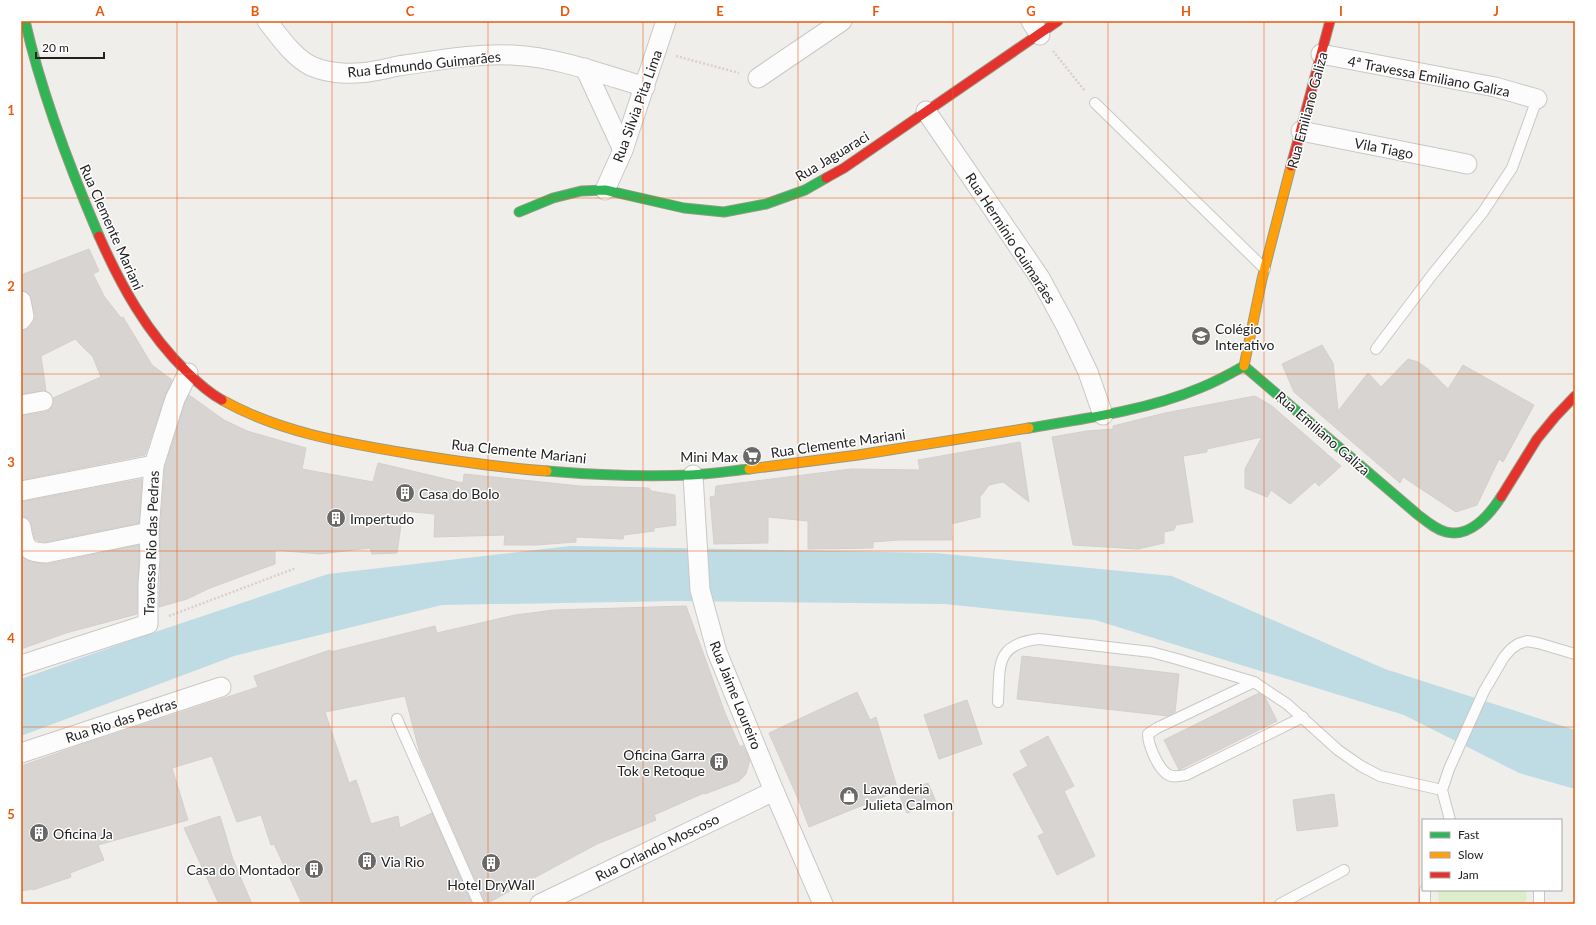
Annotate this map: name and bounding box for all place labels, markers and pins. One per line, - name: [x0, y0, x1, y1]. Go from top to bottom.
- place label: Colégio Interativo: [1215, 320, 1274, 353]
- school or university icon: Colégio Interativo: [1190, 325, 1212, 347]
- supermarket icon: Mini Max: [741, 445, 763, 467]
- place label: Mini Max: [680, 448, 738, 465]
- building icon: Casa do Bolo: [394, 482, 416, 504]
- place label: Casa do Bolo: [419, 485, 499, 502]
- building icon: Impertudo: [325, 507, 347, 529]
- place label: Impertudo: [350, 510, 414, 527]
- place label: Oficina Garra Tok e Retoque: [617, 746, 705, 779]
- building icon: Oficina Garra Tok e Retoque: [708, 751, 730, 773]
- place label: Lavanderia Julieta Calmon: [863, 780, 953, 813]
- shop icon: Lavanderia Julieta Calmon: [838, 785, 860, 807]
- building icon: Oficina Ja: [28, 822, 50, 844]
- place label: Oficina Ja: [53, 825, 113, 842]
- building icon: Via Rio: [356, 850, 378, 872]
- building icon: Hotel DryWall: [480, 852, 502, 874]
- place label: Via Rio: [381, 853, 424, 870]
- building icon: Casa do Montador: [303, 858, 325, 880]
- place label: Casa do Montador: [186, 861, 300, 878]
- place label: Hotel DryWall: [447, 876, 535, 893]

